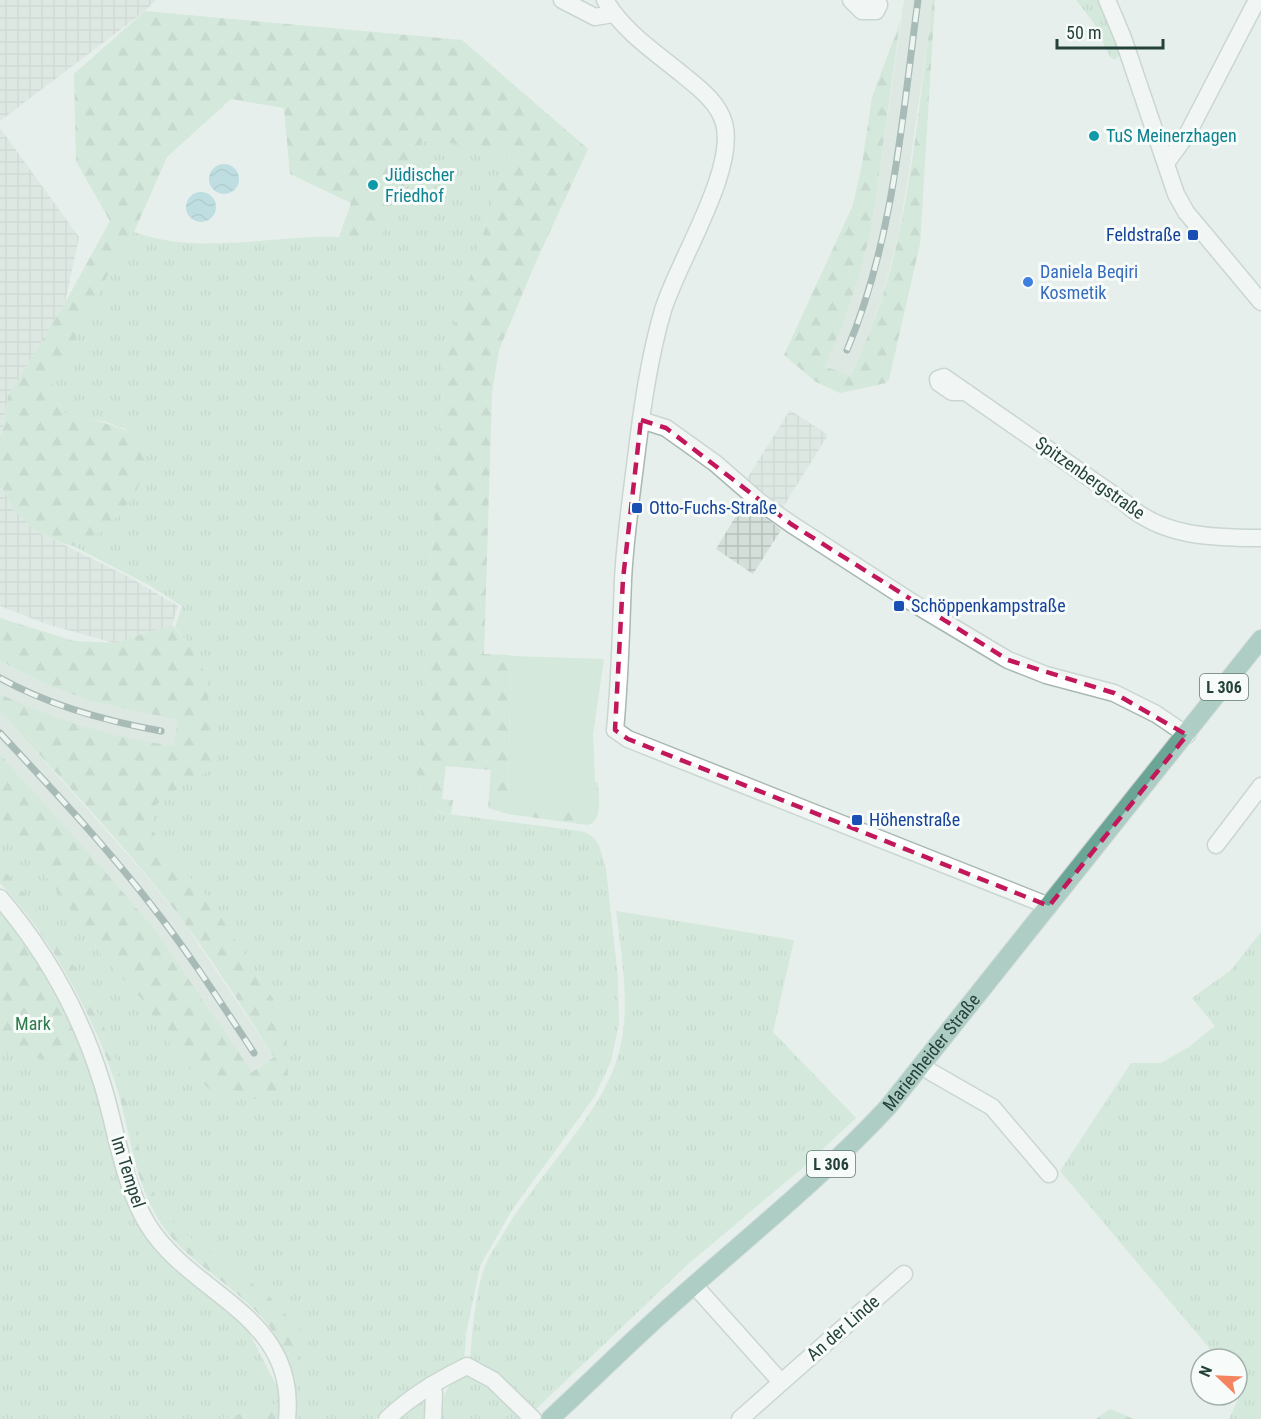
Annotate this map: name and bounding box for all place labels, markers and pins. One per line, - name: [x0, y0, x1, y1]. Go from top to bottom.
- place label: TuS Meinerzhagen: [1106, 125, 1237, 146]
- marker: TuS Meinerzhagen: [1087, 129, 1101, 143]
- place label: Jüdischer Friedhof: [385, 164, 455, 206]
- marker: Jüdischer Friedhof: [366, 178, 380, 192]
- place label: Feldstraße: [1106, 224, 1181, 245]
- marker: Feldstraße: [1186, 228, 1200, 242]
- place label: Daniela Beqiri Kosmetik: [1040, 261, 1138, 303]
- marker: Daniela Beqiri Kosmetik: [1021, 275, 1035, 289]
- place label: Otto-Fuchs-Straße: [649, 497, 777, 518]
- marker: Otto-Fuchs-Straße: [630, 501, 644, 515]
- place label: Schöppenkampstraße: [911, 595, 1066, 616]
- marker: Schöppenkampstraße: [892, 599, 906, 613]
- place label: Höhenstraße: [869, 809, 960, 830]
- marker: Höhenstraße: [850, 813, 864, 827]

